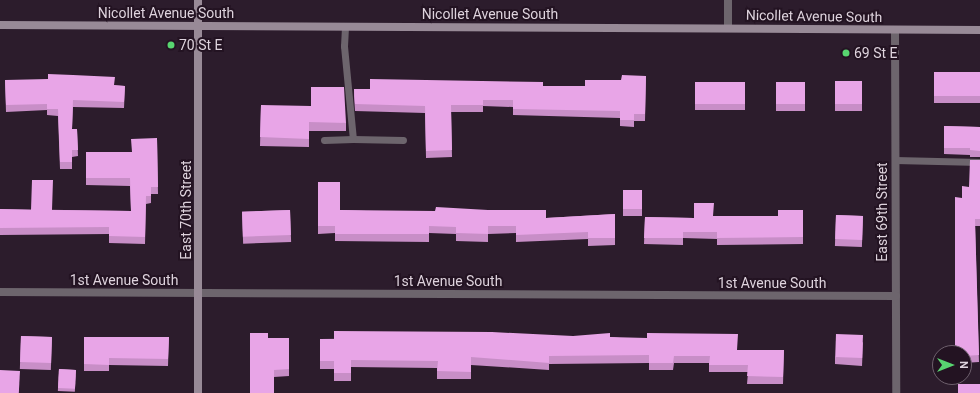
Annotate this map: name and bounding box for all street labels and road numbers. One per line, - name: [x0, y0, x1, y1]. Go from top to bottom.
- street label: Nicollet Avenue South: [98, 5, 234, 21]
- street label: Nicollet Avenue South: [422, 6, 558, 22]
- street label: Nicollet Avenue South: [746, 6, 882, 26]
- street label: East 70th Street: [178, 160, 194, 260]
- street label: East 69th Street: [874, 162, 890, 262]
- street label: 1st Avenue South: [70, 272, 178, 288]
- street label: 1st Avenue South: [394, 273, 502, 289]
- street label: 1st Avenue South: [718, 275, 826, 291]

